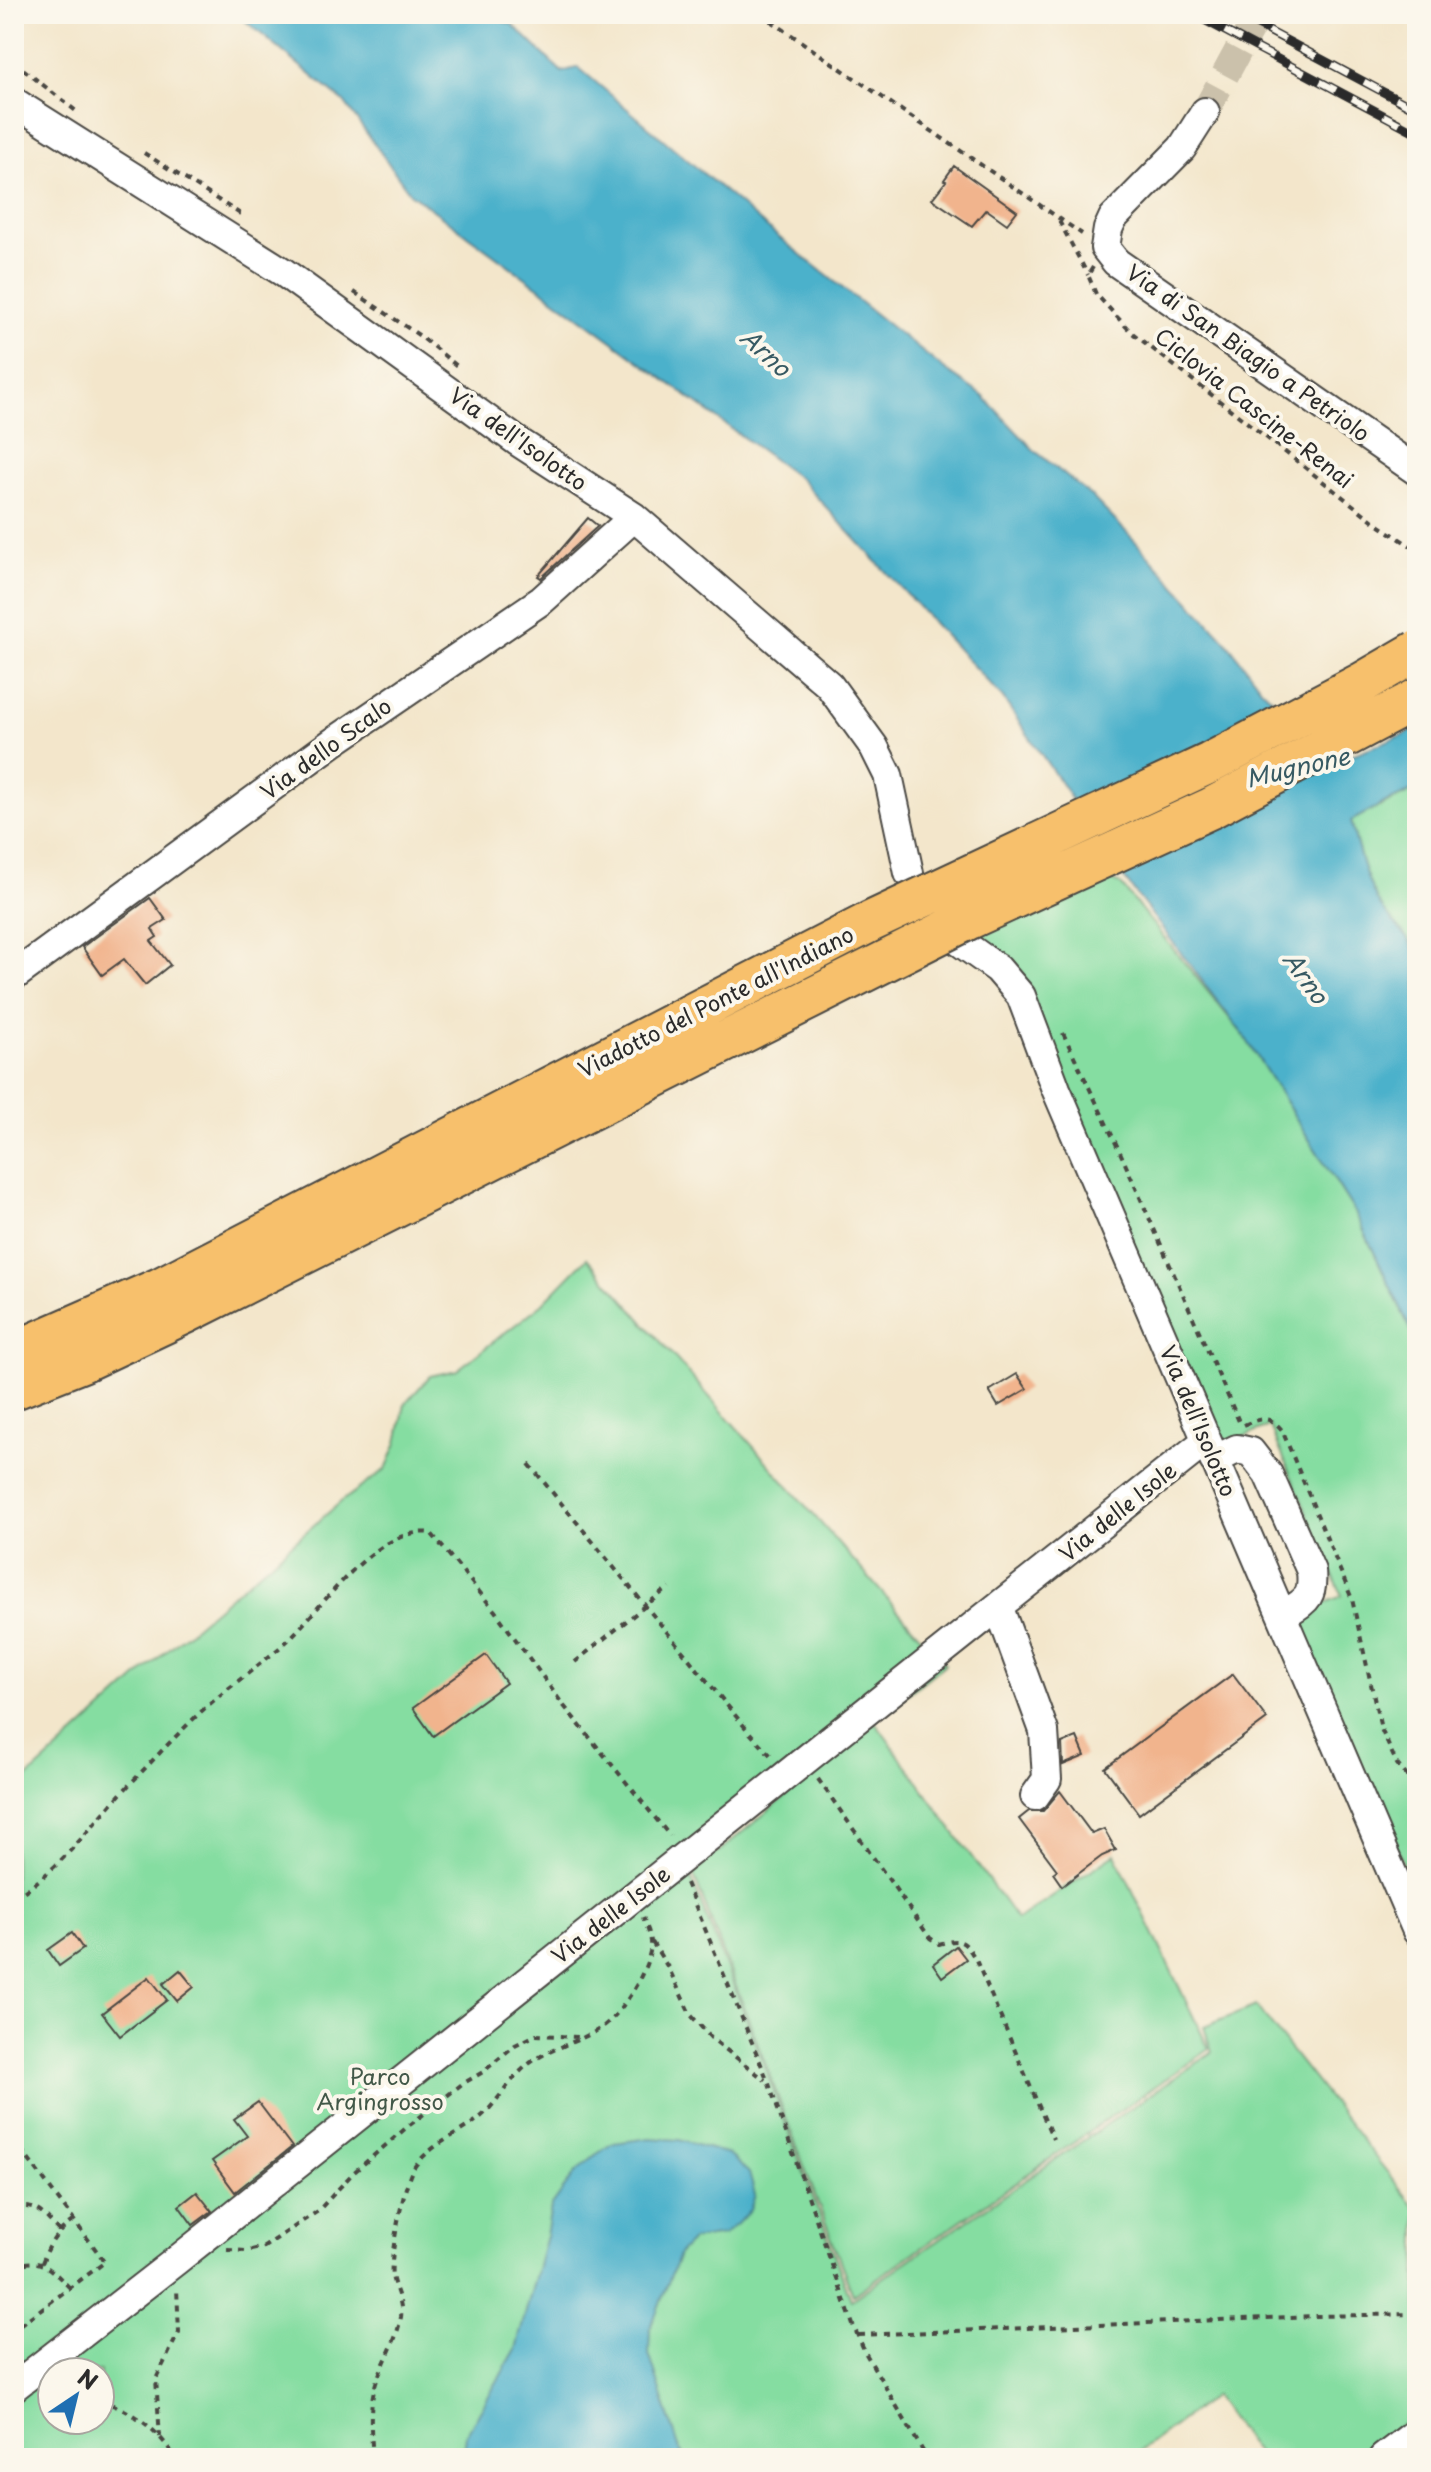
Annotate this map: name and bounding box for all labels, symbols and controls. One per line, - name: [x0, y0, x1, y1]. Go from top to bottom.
- street label: Via di San Biagio a Petriolo: [1120, 255, 1377, 449]
- water label: Arno: [733, 319, 801, 385]
- street label: Ciclovia Cascine-Renai: [1149, 319, 1361, 495]
- street label: Via dell'Isolotto: [443, 378, 595, 498]
- street label: Via dello Scalo: [253, 689, 398, 807]
- water label: Mugnone: [1242, 737, 1354, 795]
- street label: Viadotto del Ponte all'Indiano: [572, 917, 859, 1085]
- water label: Arno: [1276, 943, 1339, 1012]
- street label: Via dell'Isolotto: [1153, 1339, 1246, 1501]
- street label: Via delle Isole: [1051, 1453, 1183, 1569]
- street label: Via delle Isole: [544, 1857, 677, 1971]
- park label: Parco Argingrosso: [316, 2059, 444, 2117]
- north arrow: [36, 2356, 116, 2436]
- text: N: [72, 2360, 105, 2397]

